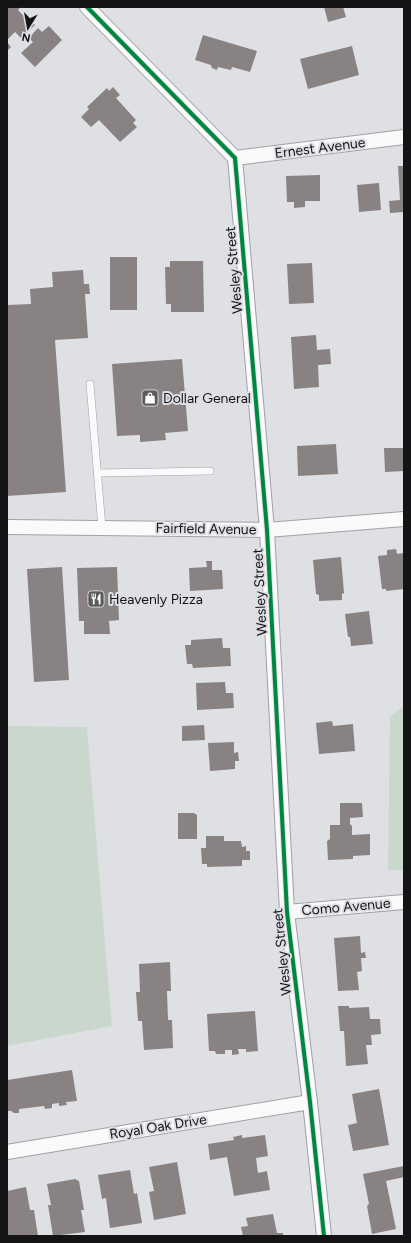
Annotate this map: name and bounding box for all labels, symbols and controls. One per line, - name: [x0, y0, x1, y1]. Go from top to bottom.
- north arrow: [8, 8, 48, 48]
- text: N: [21, 30, 32, 45]
- street label: Ernest Avenue: [274, 134, 367, 162]
- street label: Wesley Street: [222, 226, 246, 314]
- shop icon: Dollar General: [140, 388, 160, 408]
- place label: Dollar General: [163, 390, 251, 407]
- street label: Fairfield Avenue: [155, 520, 257, 538]
- street label: Wesley Street: [249, 548, 271, 636]
- restaurant icon: Heavenly Pizza: [86, 589, 106, 609]
- place label: Heavenly Pizza: [109, 591, 203, 608]
- street label: Como Avenue: [301, 895, 391, 919]
- street label: Wesley Street: [269, 908, 295, 996]
- street label: Royal Oak Drive: [108, 1111, 208, 1143]

